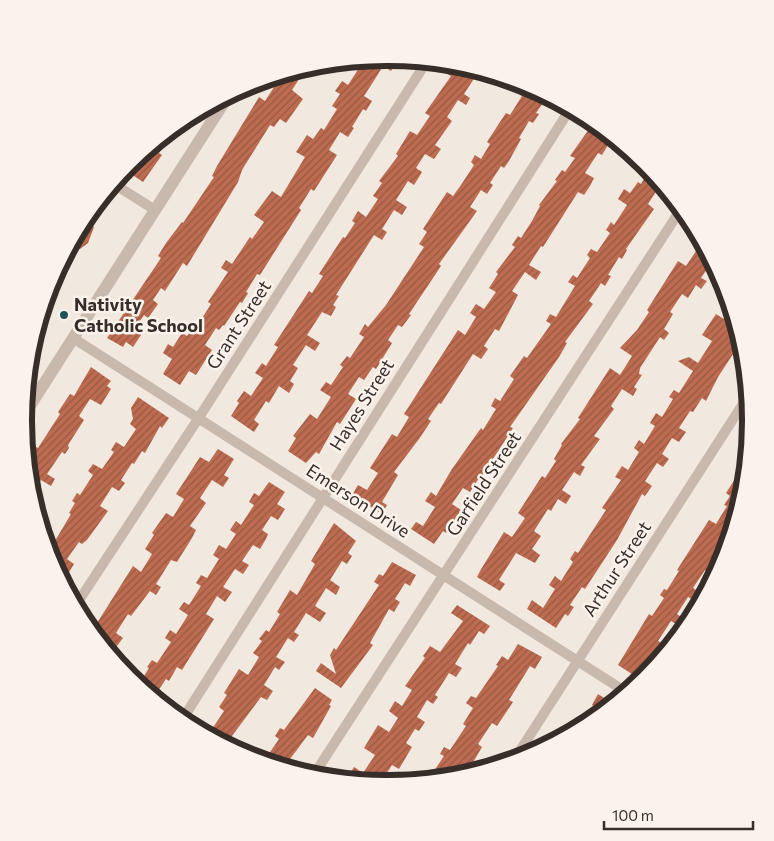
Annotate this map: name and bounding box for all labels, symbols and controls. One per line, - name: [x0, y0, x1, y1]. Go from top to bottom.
- street label: Grant Street: [201, 276, 275, 373]
- place label: Nativity Catholic School: [74, 293, 203, 336]
- marker: Nativity Catholic School: [58, 309, 70, 321]
- street label: Hayes Street: [324, 355, 398, 454]
- street label: Garfield Street: [441, 427, 525, 540]
- street label: Emerson Drive: [303, 459, 414, 542]
- street label: Arthur Street: [577, 517, 655, 620]
- scale bar: [604, 798, 753, 830]
- text: 100 m: [612, 806, 654, 824]

